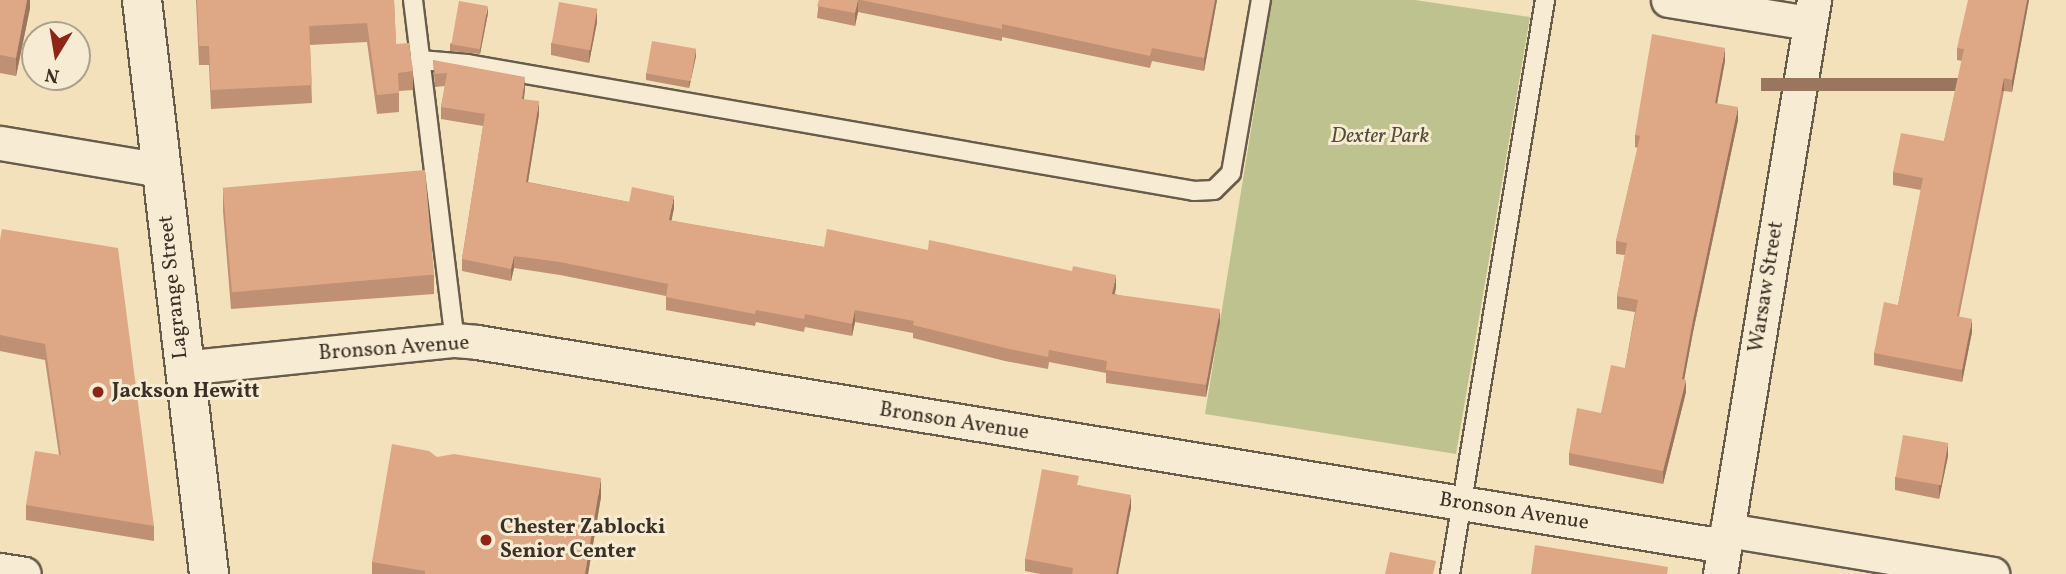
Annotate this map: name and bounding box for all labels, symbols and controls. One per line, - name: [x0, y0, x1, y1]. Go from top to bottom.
- north arrow: [21, 21, 91, 91]
- text: N: [43, 61, 62, 89]
- park label: Dexter Park: [1331, 124, 1429, 150]
- street label: Lagrange Street: [154, 214, 194, 360]
- street label: Warsaw Street: [1744, 219, 1790, 355]
- street label: Bronson Avenue: [318, 331, 470, 367]
- place label: Jackson Hewitt: [112, 379, 259, 405]
- marker: Jackson Hewitt: [90, 384, 106, 400]
- street label: Bronson Avenue: [877, 398, 1031, 446]
- street label: Bronson Avenue: [1437, 488, 1591, 536]
- place label: Chester Zablocki Senior Center: [500, 515, 665, 565]
- marker: Chester Zablocki Senior Center: [478, 532, 494, 548]

